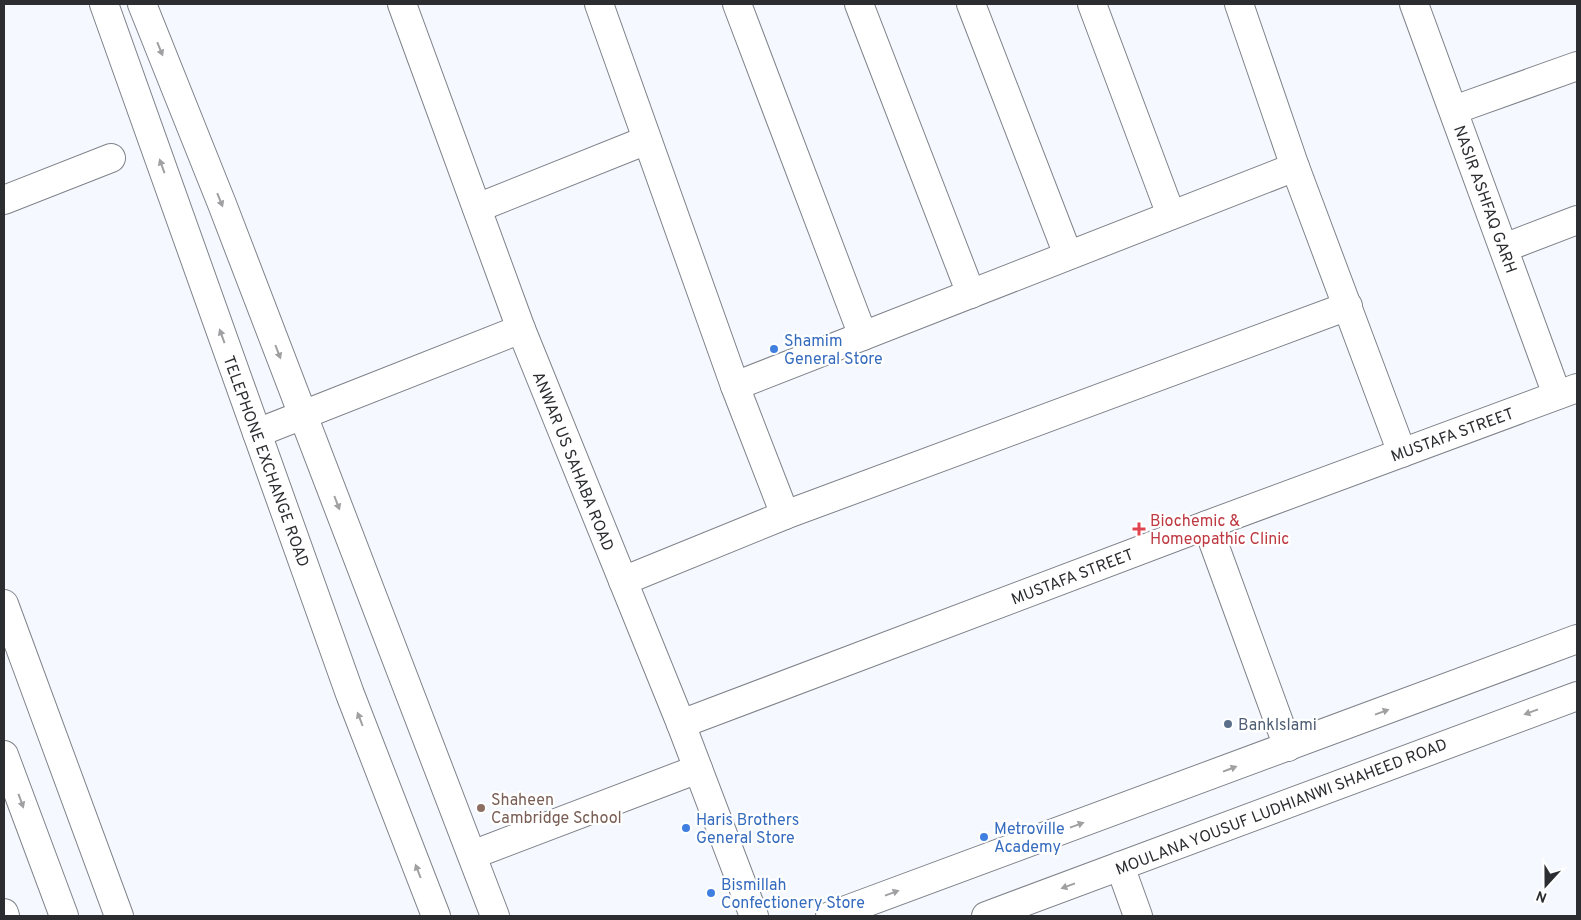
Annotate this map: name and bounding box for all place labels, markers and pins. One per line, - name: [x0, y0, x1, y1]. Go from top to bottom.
- place label: Shamim General Store: [784, 332, 883, 370]
- marker: Shamim General Store: [768, 343, 780, 355]
- place label: Biochemic & Homeopathic Clinic: [1150, 512, 1289, 550]
- marker: Biochemic & Homeopathic Clinic: [1132, 522, 1146, 536]
- place label: BankIslami: [1238, 716, 1317, 736]
- marker: BankIslami: [1222, 718, 1234, 730]
- place label: Shaheen Cambridge School: [491, 791, 622, 829]
- marker: Shaheen Cambridge School: [475, 802, 487, 814]
- place label: Haris Brothers General Store: [696, 811, 799, 849]
- place label: Metroville Academy: [994, 820, 1065, 858]
- marker: Haris Brothers General Store: [680, 822, 692, 834]
- marker: Metroville Academy: [978, 831, 990, 843]
- place label: Bismillah Confectionery Store: [721, 876, 865, 914]
- marker: Bismillah Confectionery Store: [705, 887, 717, 899]

